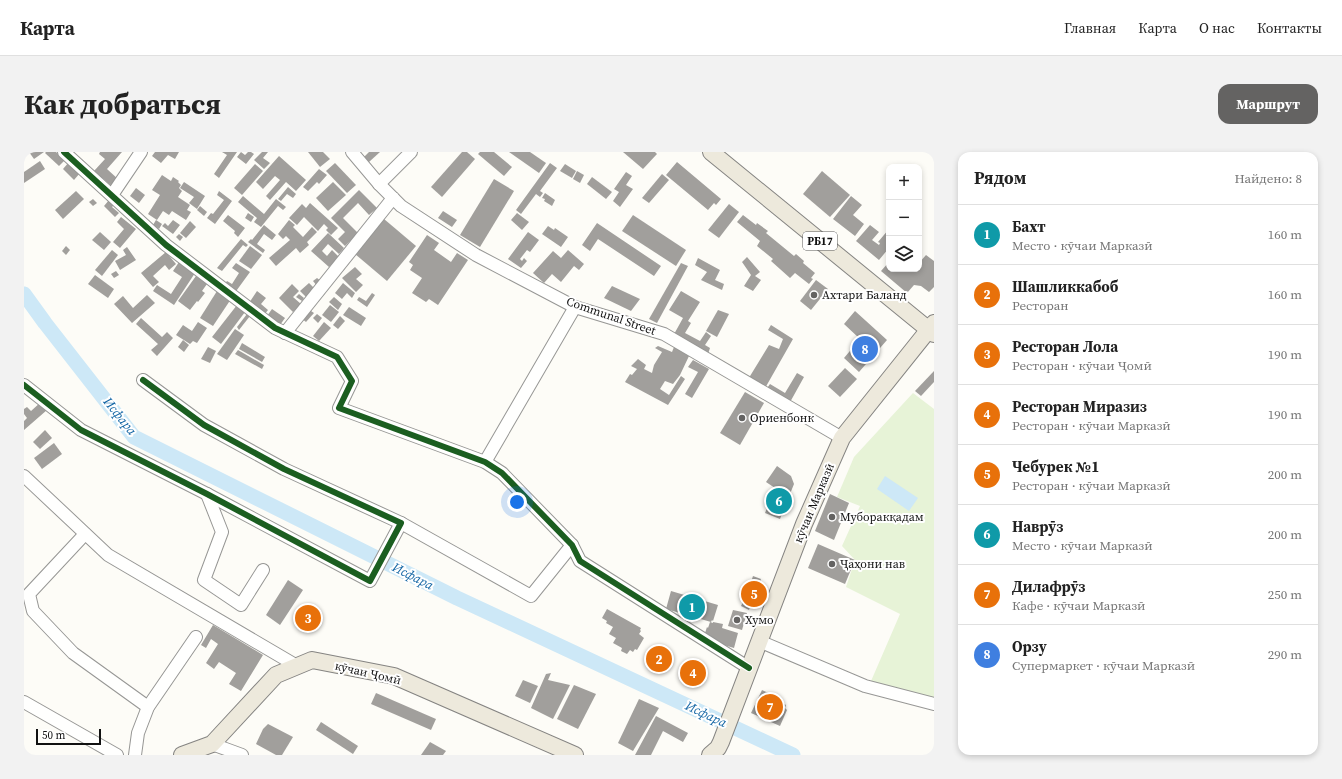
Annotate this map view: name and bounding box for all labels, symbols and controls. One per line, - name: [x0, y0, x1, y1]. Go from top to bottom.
- text: Карта: [20, 15, 75, 41]
- text: Главная: [1064, 18, 1116, 38]
- text: Карта: [1138, 18, 1177, 38]
- text: О нас: [1199, 18, 1235, 38]
- text: Контакты: [1257, 18, 1322, 38]
- button: Маршрут: [1218, 84, 1318, 124]
- text: Как добраться: [24, 85, 221, 123]
- map controls: [886, 164, 922, 272]
- button: +: [886, 164, 922, 200]
- text: Рядом: [974, 166, 1026, 190]
- text: Найдено: 8: [1235, 170, 1302, 187]
- button: −: [886, 200, 922, 236]
- text: Бахт: [1012, 216, 1046, 237]
- text: 1: [983, 226, 991, 243]
- text: 160 m: [1268, 226, 1302, 243]
- road number: РБ17: [803, 232, 837, 250]
- button: layers: [886, 236, 922, 272]
- text: Место · кӯчаи Марказӣ: [1012, 237, 1153, 254]
- text: Шашликкабоб: [1012, 276, 1118, 297]
- text: 2: [983, 286, 991, 303]
- text: 160 m: [1268, 286, 1302, 303]
- place label: Ахтари Баланд: [822, 287, 907, 303]
- marker: Ахтари Баланд: [809, 290, 819, 300]
- street label: Communal Street: [564, 293, 658, 339]
- text: Ресторан: [1012, 297, 1069, 314]
- pin: 8: [852, 334, 878, 364]
- text: Ресторан Лола: [1012, 336, 1118, 357]
- text: 3: [983, 346, 991, 363]
- text: 190 m: [1268, 346, 1302, 363]
- text: Ресторан · кӯчаи Ҷомӣ: [1012, 357, 1152, 374]
- water label: Исфара: [99, 393, 141, 439]
- text: Ресторан Миразиз: [1012, 396, 1147, 417]
- text: 4: [983, 406, 991, 423]
- text: 190 m: [1268, 406, 1302, 423]
- place label: Ориенбонк: [750, 410, 814, 426]
- marker: Ориенбонк: [737, 413, 747, 423]
- text: Ресторан · кӯчаи Марказӣ: [1012, 417, 1171, 434]
- text: Чебурек №1: [1012, 456, 1099, 477]
- street label: кӯчаи Марказӣ: [790, 460, 838, 545]
- text: 5: [983, 466, 991, 483]
- text: 200 m: [1268, 466, 1302, 483]
- text: Ресторан · кӯчаи Марказӣ: [1012, 477, 1171, 494]
- pin: 6: [766, 486, 792, 516]
- your location: [507, 492, 527, 512]
- place label: Муборакқадам: [840, 509, 924, 525]
- marker: Муборакқадам: [827, 512, 837, 522]
- text: Наврӯз: [1012, 516, 1063, 537]
- text: 6: [983, 526, 991, 543]
- text: 200 m: [1268, 526, 1302, 543]
- text: Место · кӯчаи Марказӣ: [1012, 537, 1153, 554]
- place label: Ҷаҳони нав: [840, 556, 905, 572]
- water label: Исфара: [389, 558, 437, 594]
- marker: Ҷаҳони нав: [827, 559, 837, 569]
- text: Дилафрӯз: [1012, 576, 1085, 597]
- pin: 5: [741, 579, 767, 609]
- text: 7: [983, 586, 991, 603]
- text: 250 m: [1268, 586, 1302, 603]
- pin: 1: [679, 592, 705, 622]
- text: Кафе · кӯчаи Марказӣ: [1012, 597, 1145, 614]
- pin: 3: [295, 603, 321, 633]
- place label: Хумо: [745, 612, 774, 628]
- marker: Хумо: [732, 615, 742, 625]
- text: Орзу: [1012, 636, 1047, 657]
- pin: 2: [646, 644, 672, 674]
- text: 8: [983, 646, 991, 663]
- text: 290 m: [1268, 646, 1302, 663]
- text: Супермаркет · кӯчаи Марказӣ: [1012, 657, 1195, 674]
- street label: кӯчаи Ҷомӣ: [333, 658, 403, 688]
- pin: 4: [680, 658, 706, 688]
- pin: 7: [757, 692, 783, 722]
- water label: Исфара: [682, 697, 730, 731]
- scale bar: [36, 727, 101, 746]
- text: 50 m: [42, 728, 65, 743]

